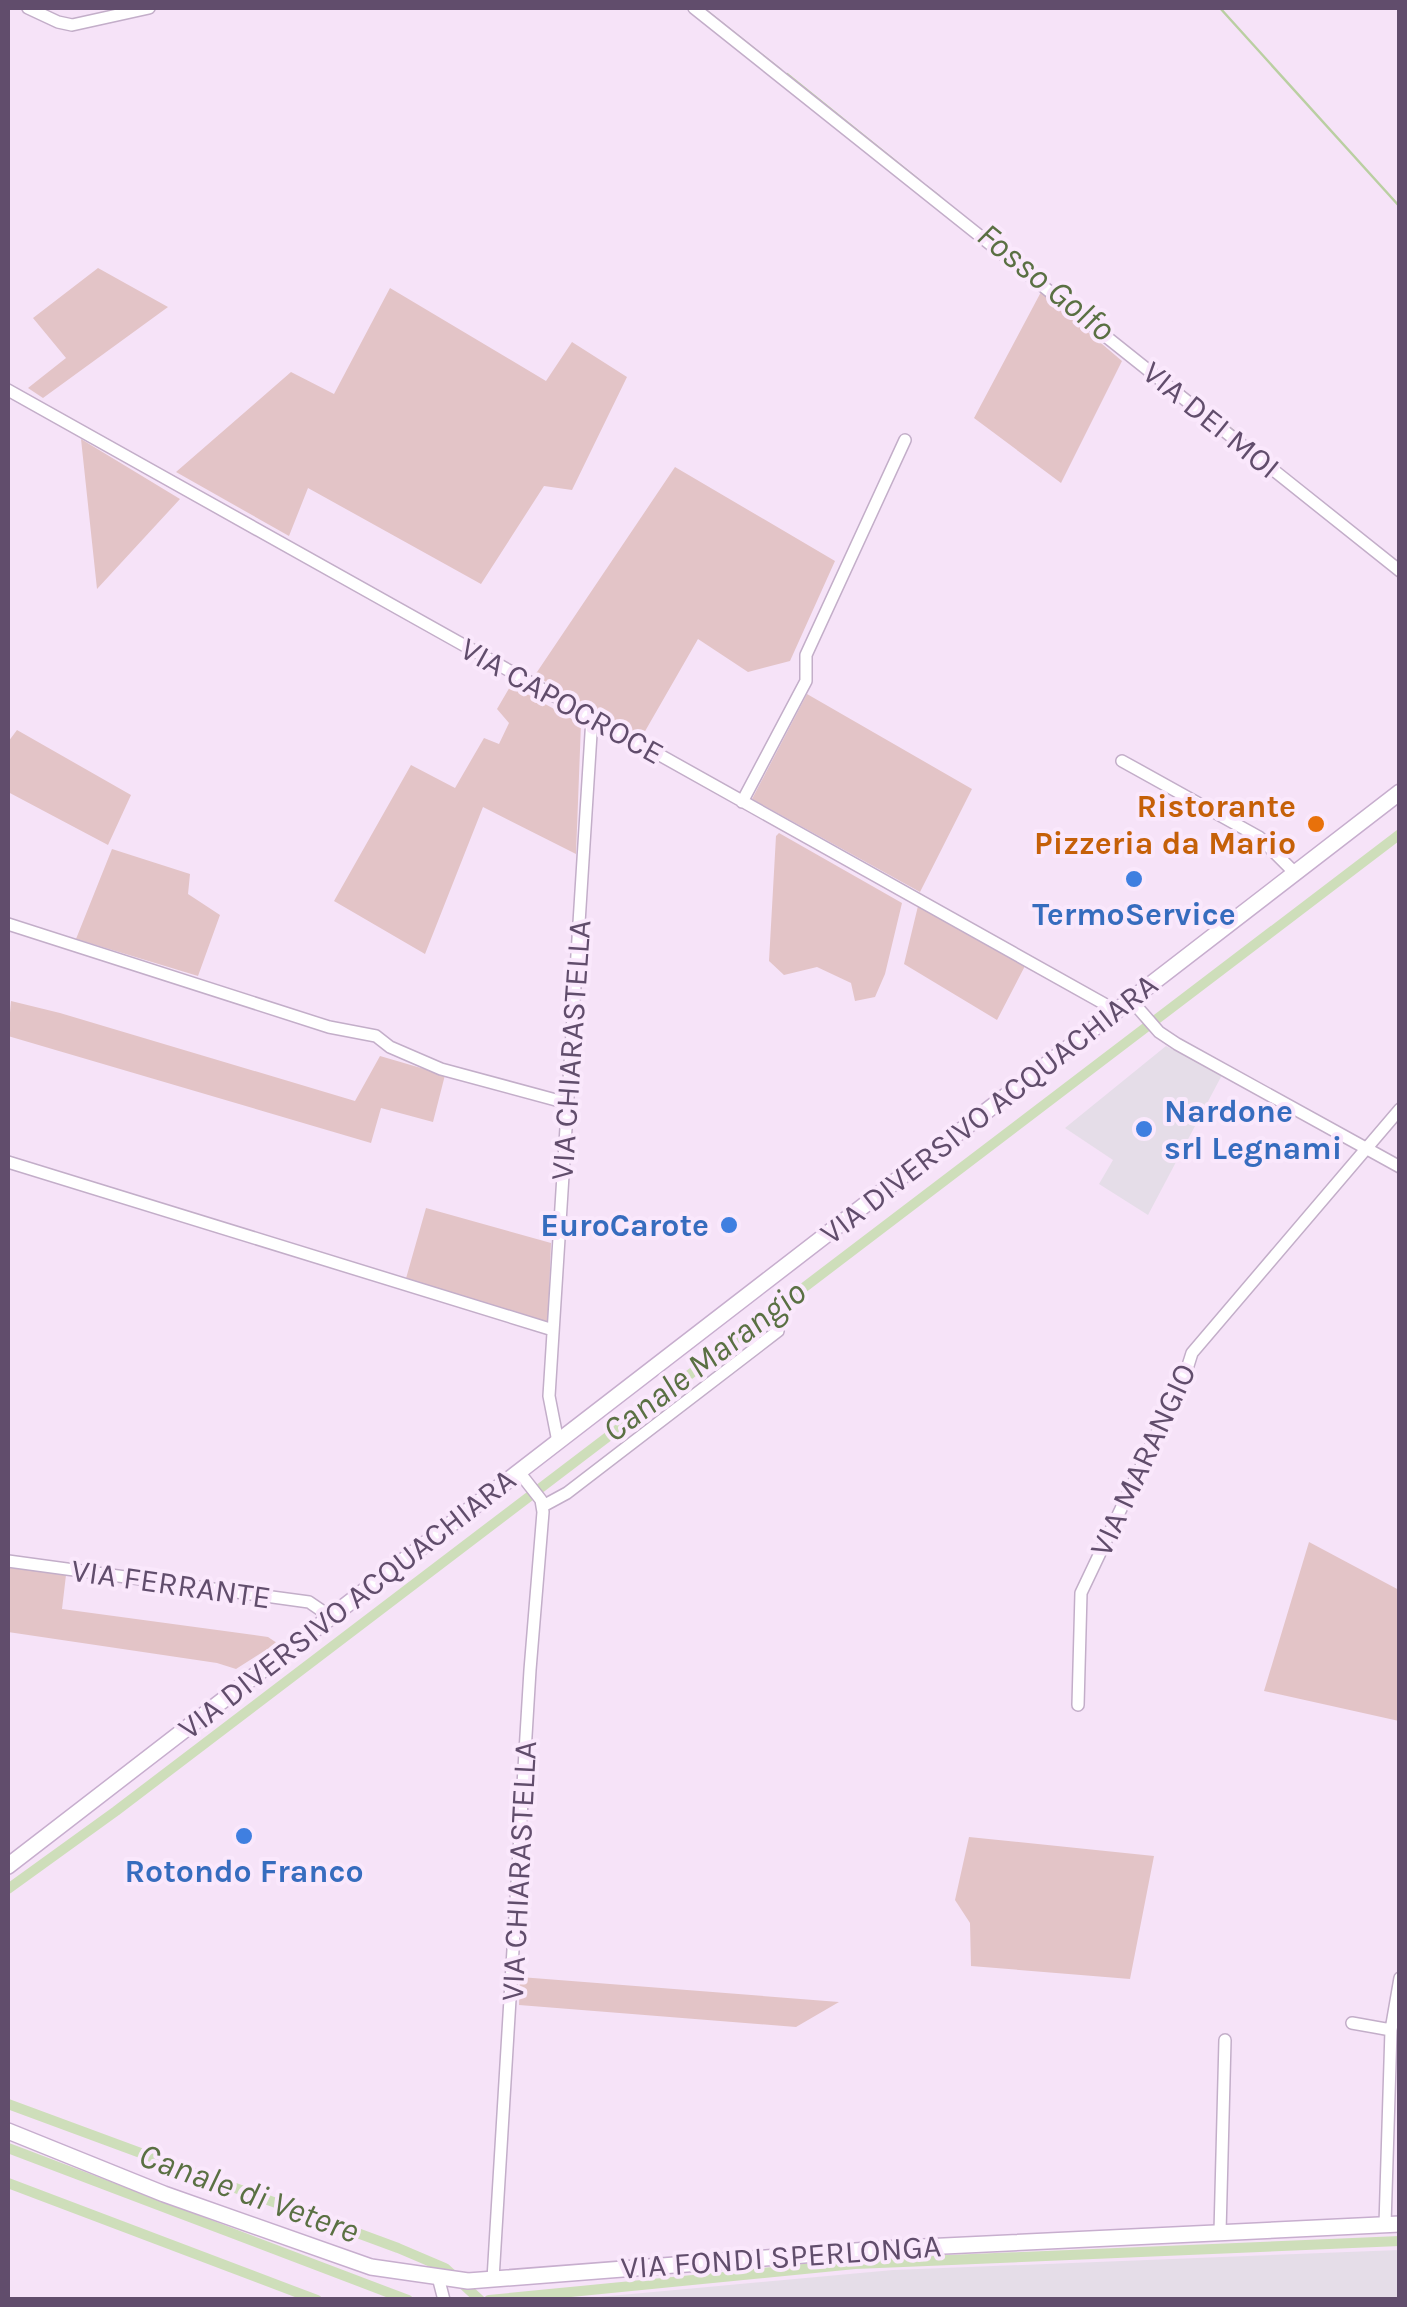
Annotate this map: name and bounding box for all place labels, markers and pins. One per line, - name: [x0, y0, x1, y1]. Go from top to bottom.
- place label: Ristorante Pizzeria da Mario: [1034, 788, 1296, 862]
- marker: Ristorante Pizzeria da Mario: [1305, 813, 1327, 835]
- marker: TermoService: [1123, 868, 1145, 890]
- place label: TermoService: [1032, 896, 1236, 933]
- place label: Nardone srl Legnami: [1164, 1093, 1342, 1167]
- marker: Nardone srl Legnami: [1133, 1118, 1155, 1140]
- place label: EuroCarote: [540, 1207, 709, 1244]
- marker: EuroCarote: [718, 1214, 740, 1236]
- marker: Rotondo Franco: [233, 1825, 255, 1847]
- place label: Rotondo Franco: [125, 1853, 364, 1890]

